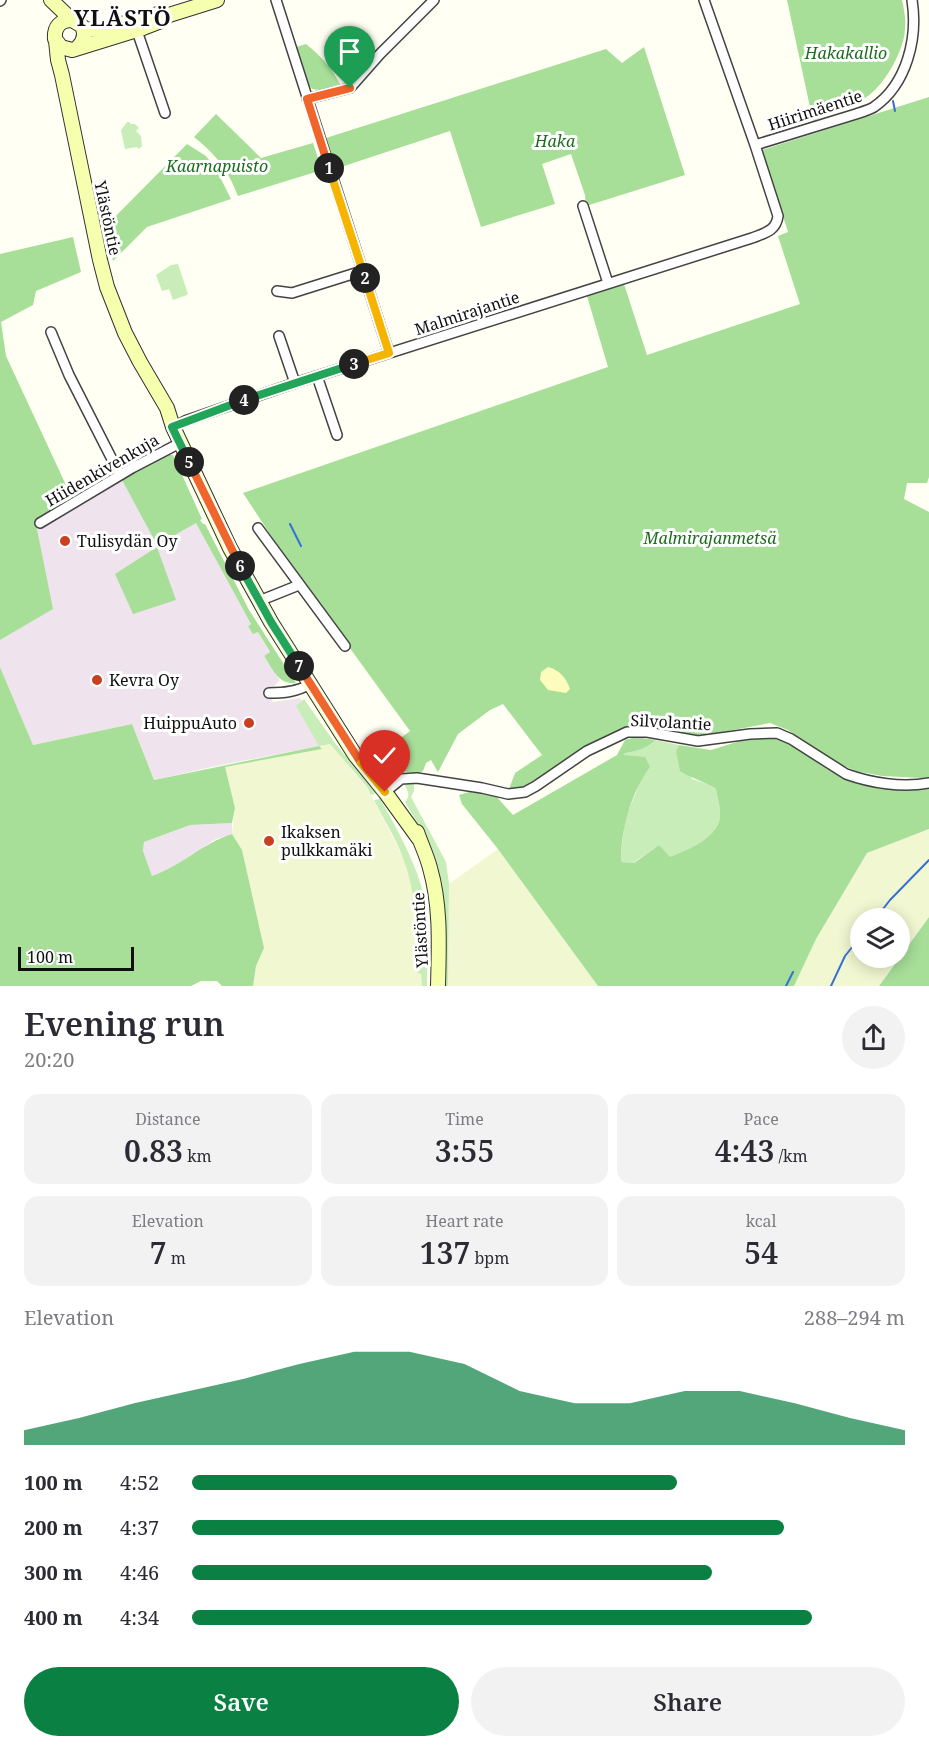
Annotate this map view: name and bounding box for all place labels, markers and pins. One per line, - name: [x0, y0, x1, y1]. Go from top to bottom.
- pin: [324, 26, 375, 88]
- pin: 1: [314, 153, 344, 183]
- pin: 2: [350, 263, 380, 293]
- pin: 3: [339, 349, 369, 379]
- pin: 4: [229, 385, 259, 415]
- pin: 5: [174, 447, 204, 477]
- place label: Tulisydän Oy: [77, 530, 178, 552]
- marker: Tulisydän Oy: [58, 534, 72, 548]
- pin: 6: [225, 551, 255, 581]
- pin: 7: [284, 651, 314, 681]
- place label: Kevra Oy: [109, 669, 180, 691]
- marker: Kevra Oy: [90, 673, 104, 687]
- place label: HuippuAuto: [143, 712, 237, 734]
- marker: HuippuAuto: [242, 716, 256, 730]
- pin: [359, 730, 410, 792]
- place label: Ikaksen pulkkamäki: [281, 821, 372, 861]
- marker: Ikaksen pulkkamäki: [262, 834, 276, 848]

